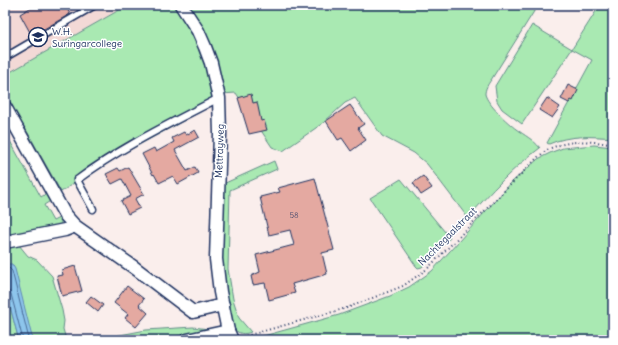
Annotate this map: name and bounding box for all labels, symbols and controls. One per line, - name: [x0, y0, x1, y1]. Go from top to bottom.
- place label: W.H. Suringarcollege: [52, 25, 122, 50]
- school or university icon: W.H. Suringarcollege: [27, 26, 49, 48]
- street label: Mettrayweg: [212, 124, 227, 178]
- street label: Nachtegaalstraat: [415, 204, 480, 268]
- house number: 58: [289, 210, 299, 220]

